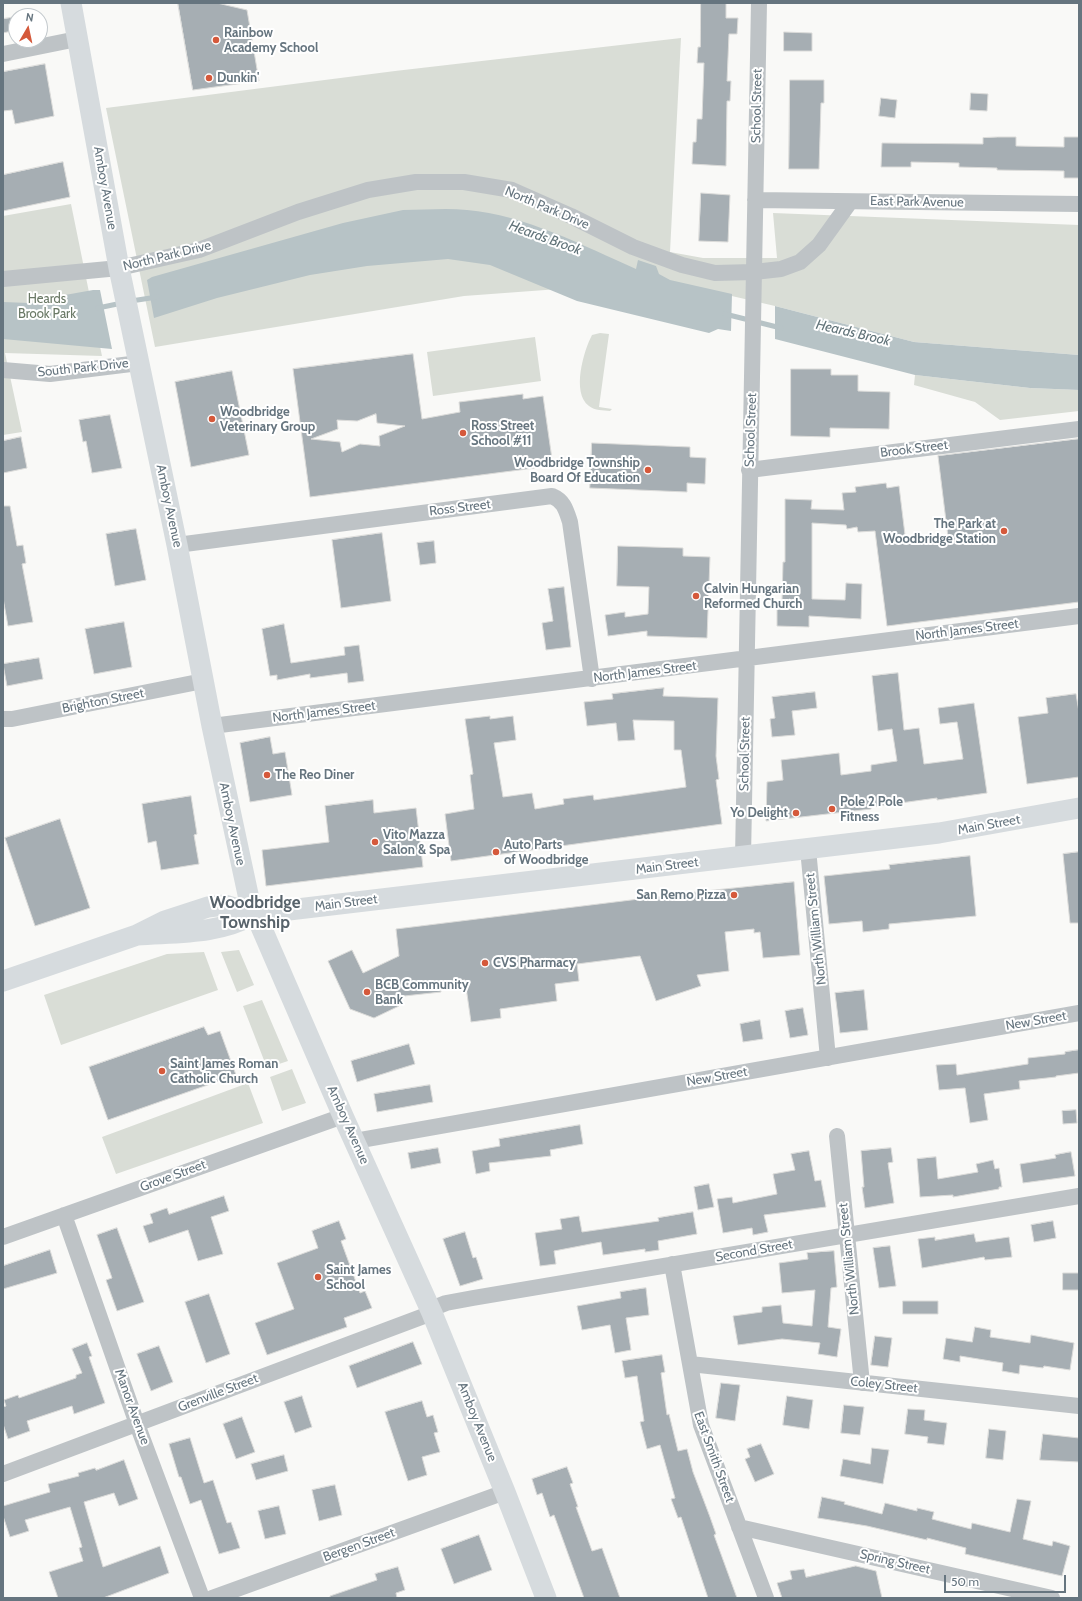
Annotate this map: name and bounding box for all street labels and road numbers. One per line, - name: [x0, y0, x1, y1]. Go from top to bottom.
- street label: School Street: [749, 69, 765, 143]
- street label: Amboy Avenue: [90, 145, 120, 231]
- street label: North Park Drive: [502, 183, 592, 233]
- street label: East Park Avenue: [870, 193, 964, 211]
- street label: North Park Drive: [121, 238, 213, 274]
- street label: South Park Drive: [37, 355, 129, 381]
- street label: School Street: [742, 393, 760, 467]
- street label: Brook Street: [879, 437, 949, 461]
- street label: Amboy Avenue: [153, 463, 185, 549]
- street label: Ross Street: [428, 496, 492, 520]
- street label: North James Street: [915, 616, 1019, 644]
- street label: North James Street: [593, 658, 697, 686]
- street label: Brighton Street: [61, 685, 145, 717]
- street label: North James Street: [272, 698, 376, 726]
- street label: School Street: [737, 717, 753, 791]
- street label: Amboy Avenue: [216, 781, 248, 867]
- street label: Main Street: [957, 812, 1021, 838]
- street label: Main Street: [635, 854, 699, 878]
- street label: North William Street: [802, 872, 830, 986]
- street label: Main Street: [314, 891, 378, 915]
- street label: New Street: [1004, 1008, 1068, 1034]
- street label: New Street: [685, 1064, 749, 1090]
- street label: Amboy Avenue: [324, 1083, 372, 1167]
- street label: Grove Street: [138, 1157, 208, 1195]
- street label: North William Street: [835, 1202, 863, 1316]
- street label: Second Street: [714, 1237, 794, 1265]
- street label: Manor Avenue: [111, 1367, 153, 1447]
- street label: Grenville Street: [176, 1371, 260, 1415]
- street label: Coley Street: [850, 1374, 918, 1396]
- street label: Amboy Avenue: [454, 1380, 500, 1464]
- street label: East Smith Street: [690, 1409, 738, 1505]
- street label: Bergen Street: [321, 1525, 397, 1565]
- street label: Spring Street: [858, 1546, 932, 1578]

